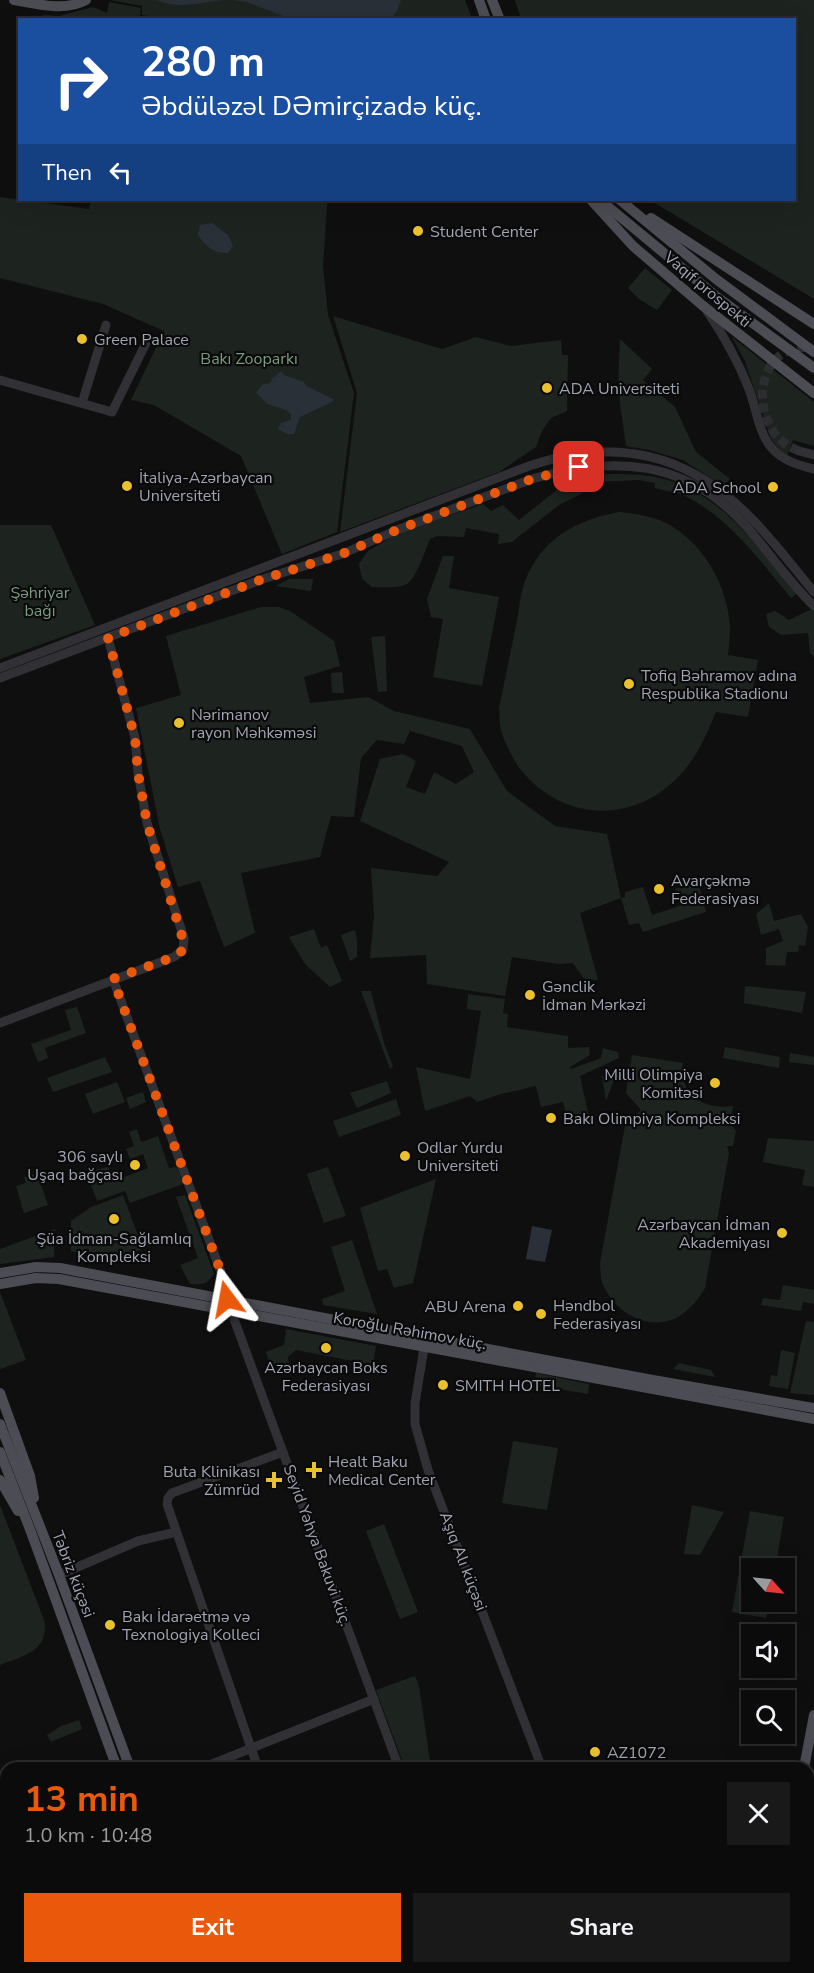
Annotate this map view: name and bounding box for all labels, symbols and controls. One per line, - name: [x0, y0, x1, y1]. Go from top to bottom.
- text: 280 m: [141, 34, 265, 91]
- icon: right: [42, 42, 120, 120]
- text: Əbdüləzəl DƏmirçizadə küç.: [141, 88, 482, 125]
- icon: left: [104, 156, 137, 189]
- text: Then: [42, 158, 92, 188]
- place label: Student Center: [430, 221, 539, 243]
- marker: Student Center: [411, 224, 425, 238]
- street label: Vaqif prospekti: [658, 246, 756, 333]
- place label: Green Palace: [94, 329, 189, 351]
- marker: Green Palace: [75, 332, 89, 346]
- park label: Bakı Zooparkı: [200, 348, 298, 370]
- place label: ADA Universiteti: [559, 378, 680, 400]
- marker: ADA Universiteti: [540, 381, 554, 395]
- pin: [553, 441, 604, 492]
- icon: arrive: [562, 450, 595, 483]
- place label: İtaliya-Azərbaycan Universiteti: [139, 467, 273, 507]
- place label: ADA School: [673, 477, 761, 499]
- marker: İtaliya-Azərbaycan Universiteti: [120, 479, 134, 493]
- marker: ADA School: [766, 480, 780, 494]
- park label: Şəhriyar bağı: [10, 582, 70, 622]
- place label: Tofiq Bəhramov adına Respublika Stadionu: [641, 665, 797, 705]
- marker: Tofiq Bəhramov adına Respublika Stadionu: [622, 677, 636, 691]
- place label: Nərimanov rayon Məhkəməsi: [191, 704, 316, 744]
- marker: Nərimanov rayon Məhkəməsi: [172, 716, 186, 730]
- place label: Avarçəkmə Federasiyası: [671, 870, 759, 910]
- marker: Avarçəkmə Federasiyası: [652, 882, 666, 896]
- place label: Gənclik İdman Mərkəzi: [542, 976, 646, 1016]
- marker: Gənclik İdman Mərkəzi: [523, 988, 537, 1002]
- place label: Milli Olimpiya Komitəsi: [604, 1064, 703, 1104]
- marker: Milli Olimpiya Komitəsi: [708, 1076, 722, 1090]
- place label: Bakı Olimpiya Kompleksi: [563, 1108, 740, 1130]
- marker: Bakı Olimpiya Kompleksi: [544, 1111, 558, 1125]
- place label: Odlar Yurdu Universiteti: [417, 1137, 503, 1177]
- place label: 306 saylı Uşaq bağçası: [27, 1146, 123, 1186]
- marker: Odlar Yurdu Universiteti: [398, 1149, 412, 1163]
- marker: 306 saylı Uşaq bağçası: [128, 1158, 142, 1172]
- marker: Şüa İdman-Sağlamlıq Kompleksi: [107, 1212, 121, 1226]
- place label: Azərbaycan İdman Akademiyası: [637, 1214, 770, 1254]
- marker: Azərbaycan İdman Akademiyası: [775, 1226, 789, 1240]
- place label: Şüa İdman-Sağlamlıq Kompleksi: [37, 1228, 191, 1268]
- position arrow: [195, 1267, 259, 1331]
- place label: Həndbol Federasiyası: [553, 1295, 641, 1335]
- place label: ABU Arena: [424, 1296, 506, 1318]
- marker: ABU Arena: [511, 1299, 525, 1313]
- street label: Koroğlu Rəhimov küç.: [331, 1307, 488, 1355]
- marker: Həndbol Federasiyası: [534, 1307, 548, 1321]
- marker: Azərbaycan Boks Federasiyası: [319, 1341, 333, 1355]
- place label: Azərbaycan Boks Federasiyası: [264, 1357, 388, 1397]
- place label: SMITH HOTEL: [455, 1375, 560, 1397]
- marker: SMITH HOTEL: [436, 1378, 450, 1392]
- place label: Healt Baku Medical Center: [328, 1451, 436, 1491]
- place label: Buta Klinikası Zümrüd: [163, 1461, 260, 1501]
- street label: Seyid Yəhya Bakuvi küç.: [278, 1461, 357, 1629]
- marker: Healt Baku Medical Center: [305, 1461, 323, 1479]
- marker: Buta Klinikası Zümrüd: [265, 1471, 283, 1489]
- street label: Aşıq Alı küçəsi: [434, 1509, 492, 1614]
- street label: Təbriz küçəsi: [46, 1528, 100, 1621]
- north arrow: [741, 1558, 795, 1612]
- map controls: [741, 1558, 795, 1744]
- place label: Bakı İdarəetmə və Texnologiya Kolleci: [122, 1606, 260, 1646]
- marker: Bakı İdarəetmə və Texnologiya Kolleci: [103, 1618, 117, 1632]
- button: sound: [741, 1624, 795, 1678]
- button: search: [741, 1690, 795, 1744]
- place label: AZ1072: [607, 1742, 666, 1764]
- marker: AZ1072: [588, 1745, 602, 1759]
- text: 13 min: [24, 1775, 139, 1824]
- button: close: [727, 1782, 790, 1845]
- text: 1.0 km · 10:48: [24, 1822, 152, 1849]
- button: Exit: [24, 1893, 401, 1962]
- button: Share: [413, 1893, 790, 1962]

